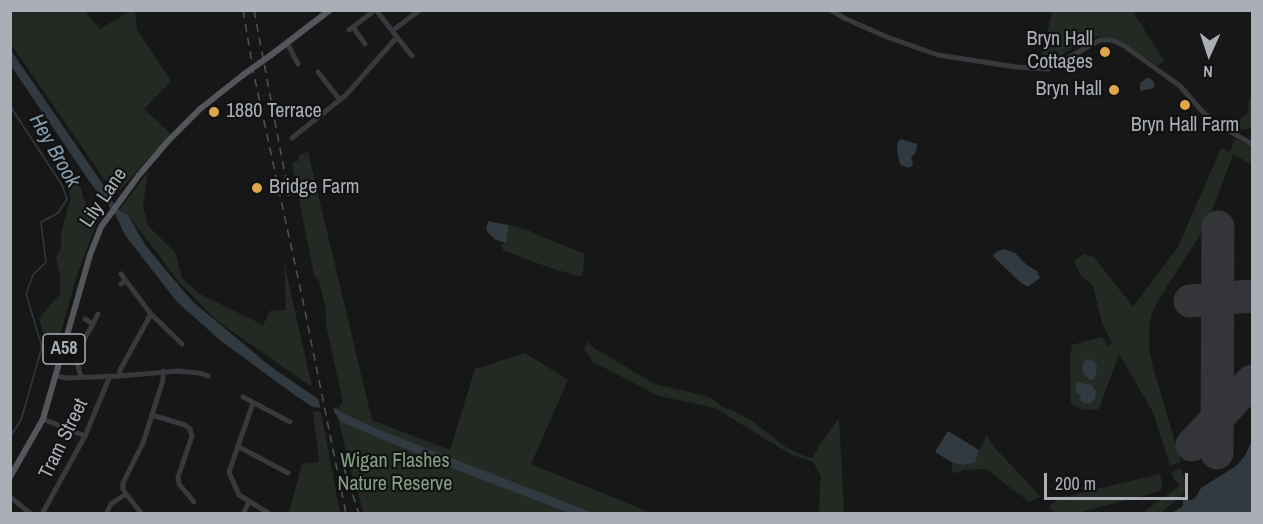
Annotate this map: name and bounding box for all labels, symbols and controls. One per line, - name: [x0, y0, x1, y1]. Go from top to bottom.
- north arrow: [1179, 24, 1239, 84]
- place label: Bryn Hall Cottages: [1026, 28, 1093, 75]
- marker: Bryn Hall Cottages: [1098, 45, 1112, 59]
- text: N: [1203, 61, 1213, 83]
- place label: Bryn Hall: [1035, 78, 1102, 102]
- marker: Bryn Hall: [1107, 83, 1121, 97]
- marker: Bryn Hall Farm: [1178, 98, 1192, 112]
- place label: 1880 Terrace: [226, 100, 322, 124]
- marker: 1880 Terrace: [207, 105, 221, 119]
- water label: Hey Brook: [23, 110, 85, 192]
- place label: Bryn Hall Farm: [1131, 114, 1239, 138]
- street label: Lily Lane: [75, 164, 133, 232]
- place label: Bridge Farm: [269, 176, 359, 200]
- marker: Bridge Farm: [250, 181, 264, 195]
- road number: A58: [43, 334, 85, 364]
- street label: Tram Street: [34, 395, 94, 483]
- park label: Wigan Flashes Nature Reserve: [338, 450, 452, 497]
- scale bar: [1047, 461, 1191, 499]
- text: 200 m: [1055, 471, 1096, 496]

